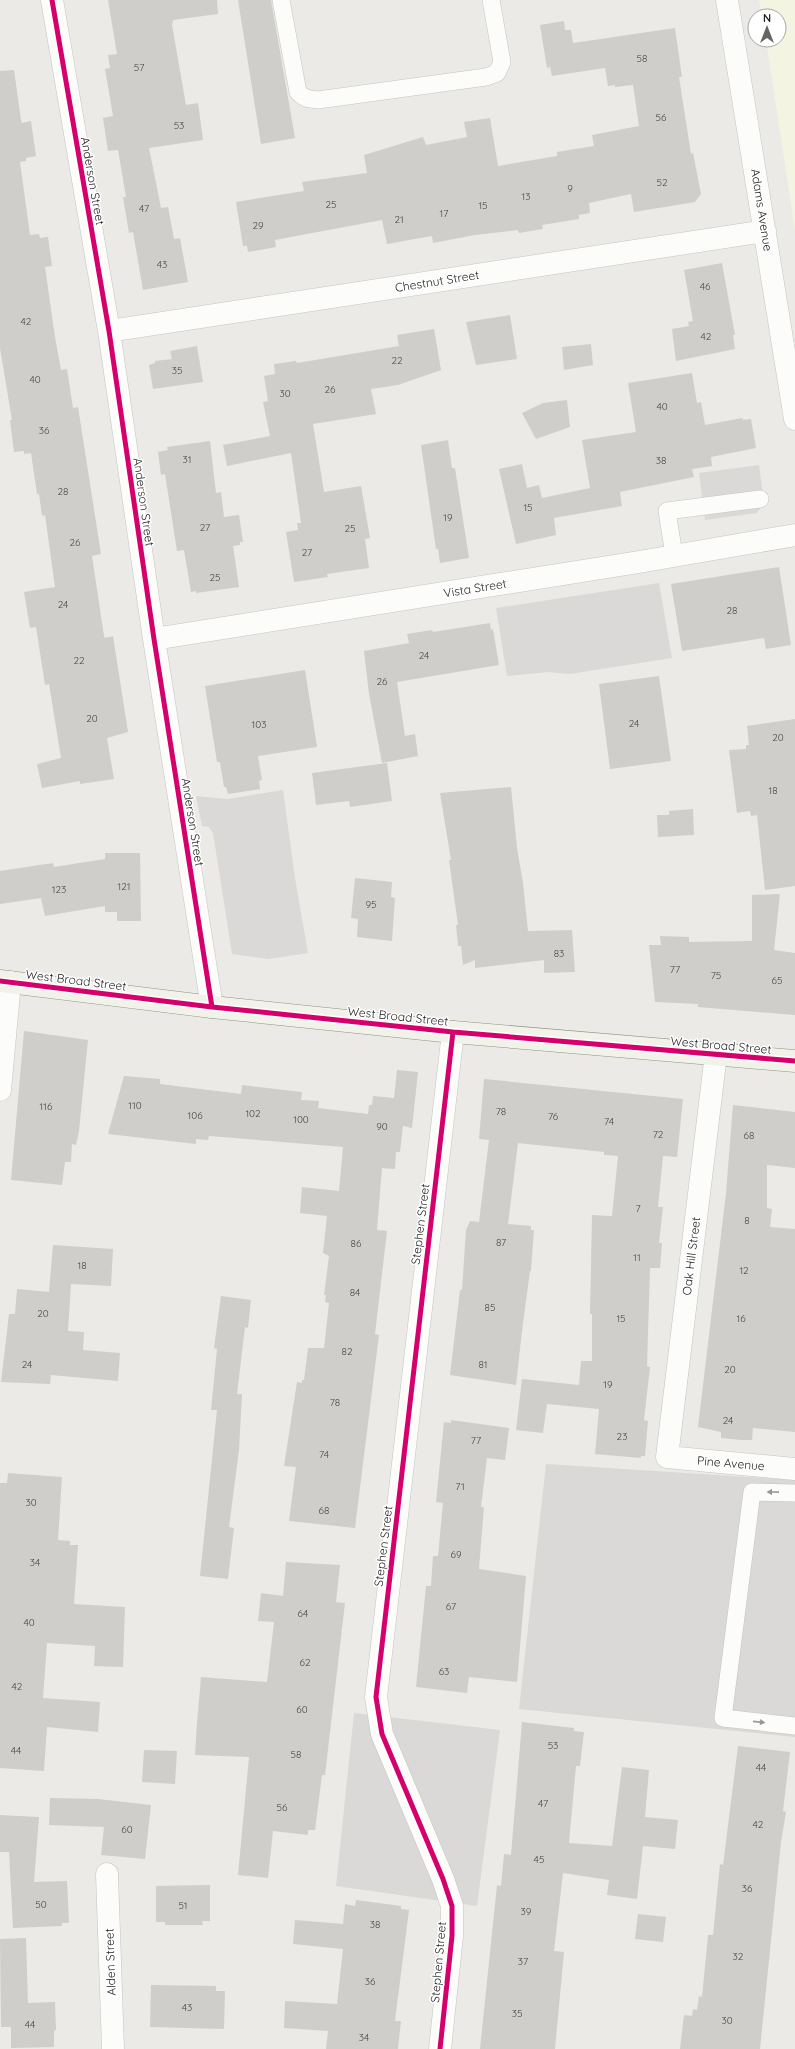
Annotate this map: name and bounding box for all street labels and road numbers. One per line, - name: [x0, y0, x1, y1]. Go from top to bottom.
- street label: Anderson Street: [78, 136, 108, 226]
- street label: Adams Avenue: [748, 168, 776, 252]
- street label: Chestnut Street: [394, 267, 480, 295]
- street label: Anderson Street: [130, 457, 158, 547]
- street label: Vista Street: [442, 576, 508, 600]
- street label: Anderson Street: [179, 777, 207, 867]
- street label: West Broad Street: [25, 966, 127, 994]
- street label: West Broad Street: [347, 1003, 449, 1029]
- street label: West Broad Street: [670, 1033, 772, 1057]
- street label: Stephen Street: [408, 1183, 432, 1265]
- street label: Oak Hill Street: [679, 1216, 703, 1296]
- street label: Pine Avenue: [697, 1453, 766, 1473]
- street label: Stephen Street: [371, 1505, 395, 1587]
- street label: Stephen Street: [427, 1921, 449, 2003]
- street label: Alden Street: [101, 1928, 119, 1996]

